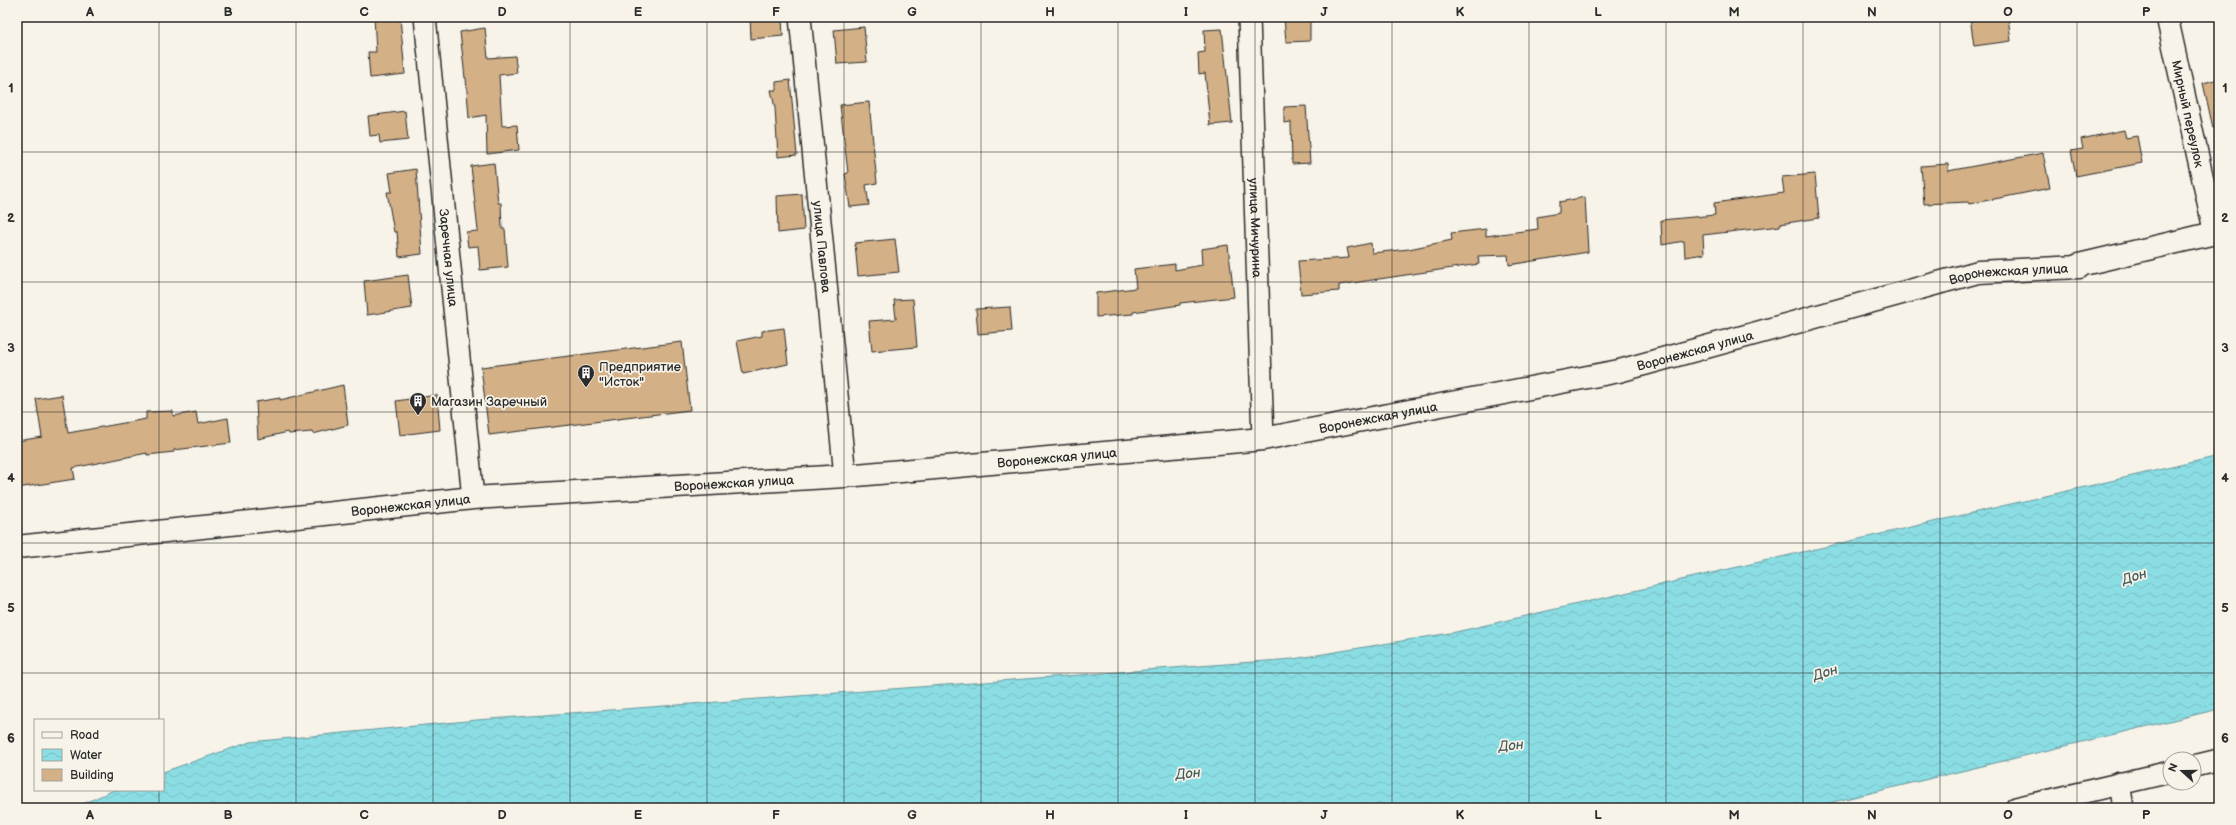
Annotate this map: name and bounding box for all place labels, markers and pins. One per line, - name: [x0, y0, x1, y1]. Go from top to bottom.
- place label: Предприятие "Исток": [599, 359, 681, 390]
- building icon: Предприятие "Исток": [576, 363, 596, 388]
- building icon: Магазин Заречный: [408, 391, 428, 416]
- place label: Магазин Заречный: [431, 394, 547, 410]

